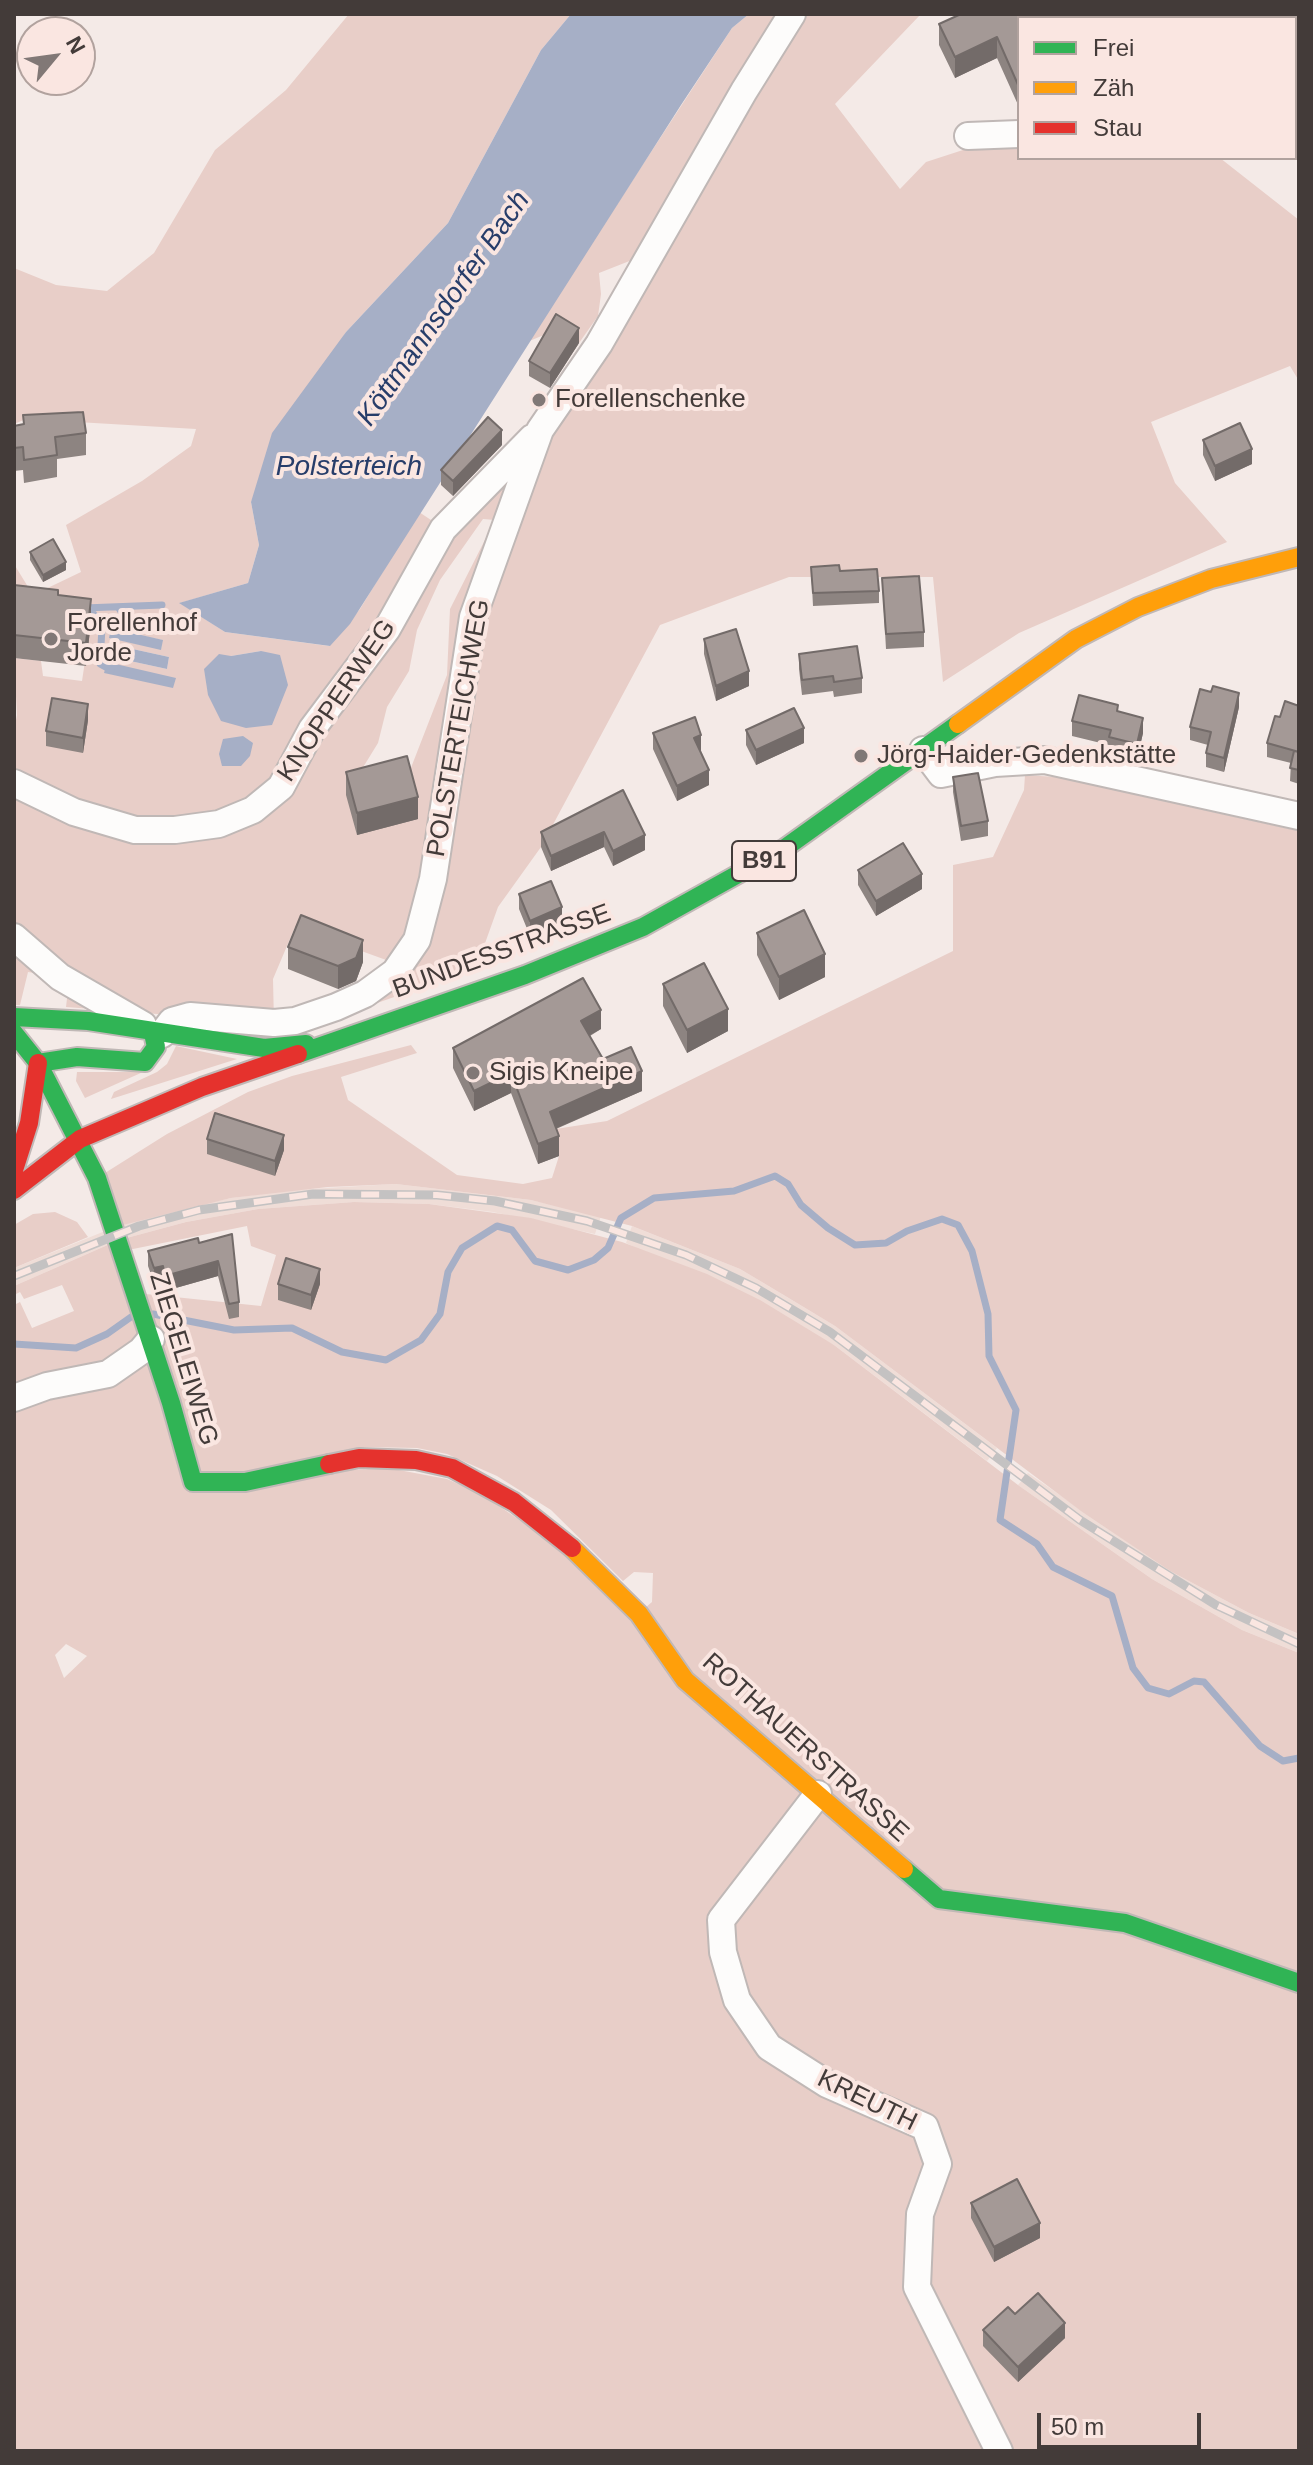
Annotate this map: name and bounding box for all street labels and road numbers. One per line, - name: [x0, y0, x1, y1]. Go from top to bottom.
- street label: POLSTERTEICHWEG: [421, 597, 497, 859]
- street label: KNOPPERWEG: [271, 614, 403, 788]
- road number: B91: [732, 841, 796, 881]
- street label: BUNDESSTRASSE: [389, 898, 615, 1006]
- street label: ZIEGELEIWEG: [142, 1269, 224, 1449]
- street label: ROTHAUERSTRASSE: [695, 1647, 915, 1849]
- street label: KREUTH: [812, 2064, 922, 2138]

